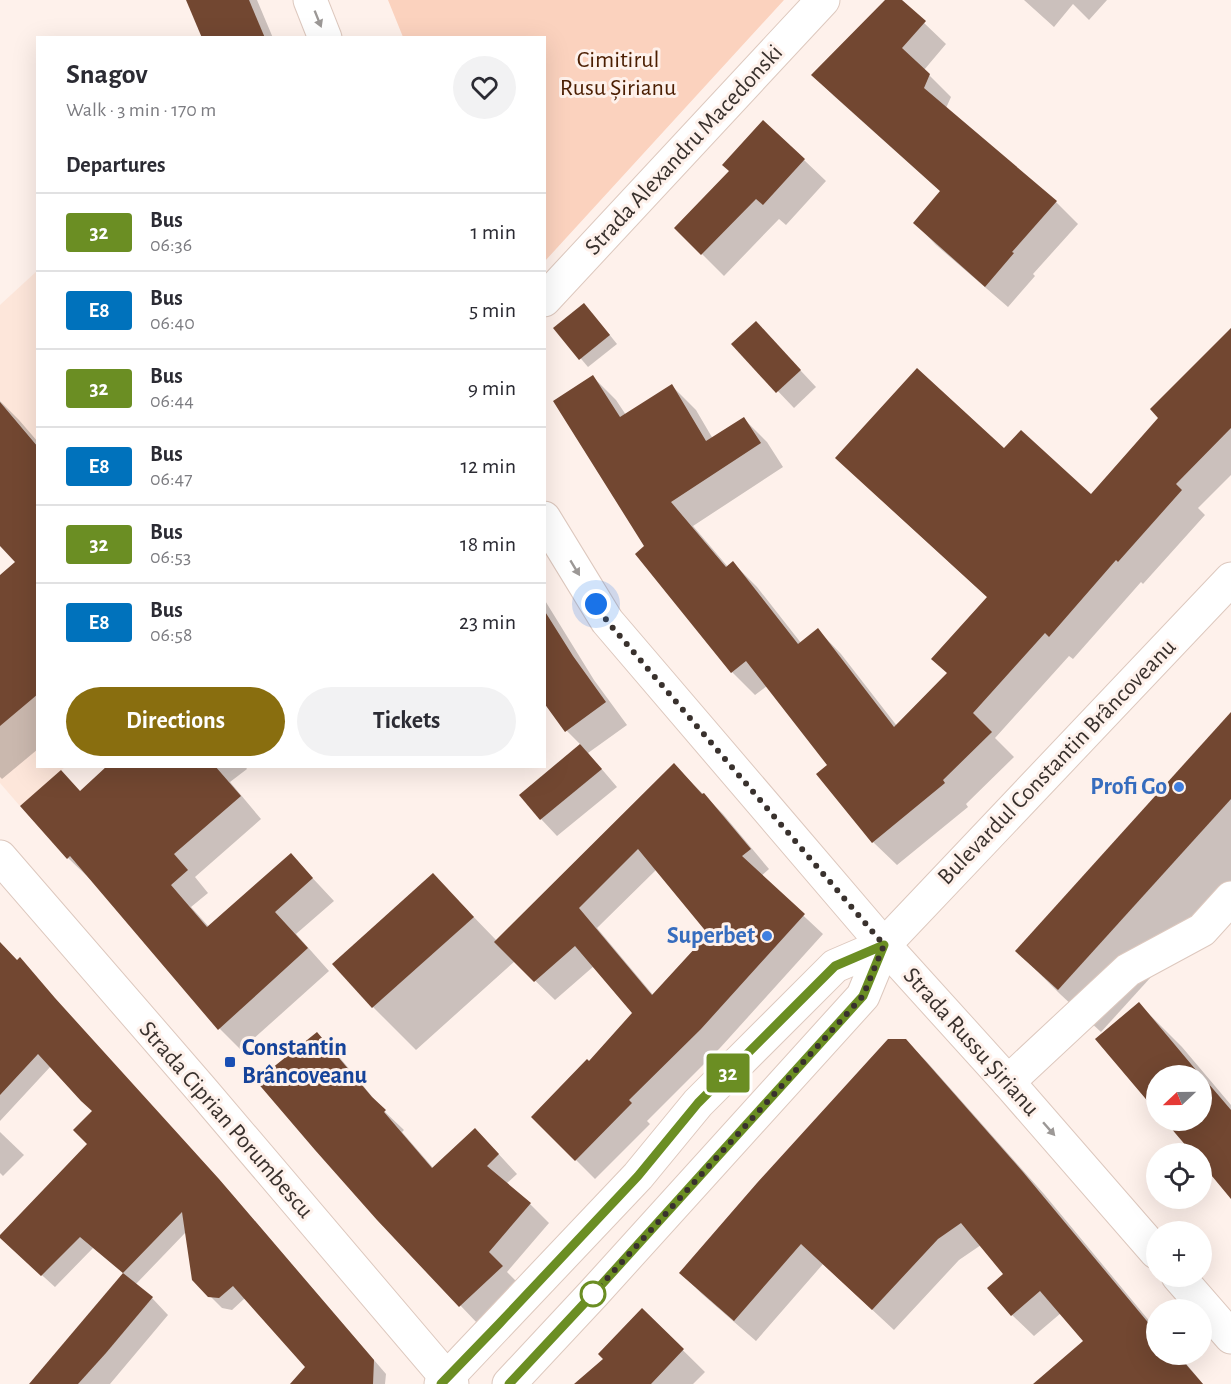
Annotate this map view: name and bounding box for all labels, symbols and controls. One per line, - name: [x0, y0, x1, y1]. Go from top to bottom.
- one-way arrow: [313, 10, 323, 28]
- street label: Strada Alexandru Macedonski: [581, 40, 787, 260]
- park label: Cimitirul Rusu Șirianu: [560, 48, 676, 101]
- button: heart: [453, 56, 516, 119]
- text: Snagov: [66, 61, 148, 89]
- text: Walk · 3 min · 170 m: [66, 100, 216, 120]
- text: Departures: [66, 154, 166, 176]
- text: Bus: [150, 209, 183, 231]
- text: 1 min: [471, 221, 516, 243]
- text: 32: [90, 222, 108, 243]
- text: 06:36: [150, 235, 192, 255]
- text: Bus: [150, 287, 183, 309]
- text: 5 min: [469, 299, 516, 321]
- text: E8: [88, 300, 110, 321]
- text: 06:40: [150, 313, 195, 333]
- text: Bus: [150, 365, 183, 387]
- text: 9 min: [468, 377, 516, 399]
- text: 32: [90, 378, 108, 399]
- text: 06:44: [150, 391, 194, 411]
- text: Bus: [150, 443, 183, 465]
- text: 12 min: [461, 455, 516, 477]
- text: E8: [88, 456, 110, 477]
- text: 06:47: [150, 469, 193, 489]
- text: Bus: [150, 521, 183, 543]
- text: 18 min: [460, 533, 516, 555]
- text: 32: [90, 534, 108, 555]
- text: 06:53: [150, 547, 191, 567]
- one-way arrow: [569, 560, 580, 576]
- your location: [581, 589, 611, 619]
- text: Bus: [150, 599, 183, 621]
- text: 23 min: [459, 611, 516, 633]
- text: E8: [88, 612, 110, 633]
- text: 06:58: [150, 625, 192, 645]
- street label: Bulevardul Constantin Brâncoveanu: [933, 635, 1181, 889]
- button: Directions: [66, 687, 285, 756]
- button: Tickets: [297, 687, 516, 756]
- place label: Profi Go: [1090, 775, 1167, 799]
- marker: Profi Go: [1172, 780, 1186, 794]
- place label: Superbet: [667, 924, 755, 948]
- marker: Superbet: [760, 929, 774, 943]
- street label: Strada Russu Șirianu: [898, 963, 1044, 1121]
- street label: Strada Ciprian Porumbescu: [134, 1017, 318, 1223]
- place label: Constantin Brâncoveanu: [242, 1036, 368, 1088]
- line badge: 32: [701, 1054, 755, 1092]
- marker: Constantin Brâncoveanu: [223, 1055, 237, 1069]
- text: 32: [719, 1063, 737, 1084]
- north arrow: [1146, 1065, 1212, 1131]
- map controls: [1146, 1065, 1212, 1365]
- one-way arrow: [1042, 1121, 1055, 1136]
- button: locate: [1146, 1143, 1212, 1209]
- button: +: [1146, 1221, 1212, 1287]
- unlabelled marker: [580, 1281, 606, 1307]
- button: −: [1146, 1299, 1212, 1365]

